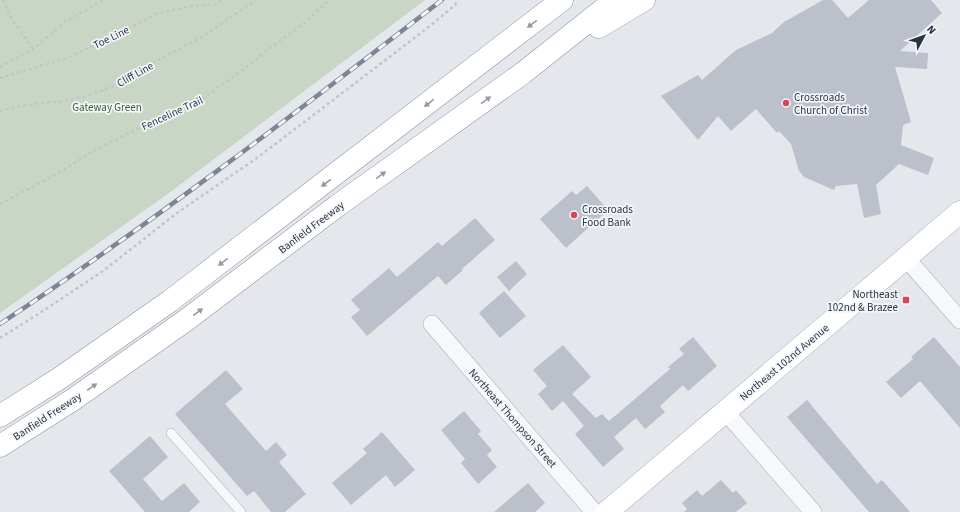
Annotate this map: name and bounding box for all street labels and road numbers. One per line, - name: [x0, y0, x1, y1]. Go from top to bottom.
- street label: Toe Line: [91, 22, 132, 53]
- street label: Cliff Line: [114, 58, 157, 91]
- street label: Fenceline Trail: [139, 93, 206, 134]
- street label: Banfield Freeway: [275, 198, 347, 257]
- street label: Northeast 102nd Avenue: [736, 320, 833, 404]
- street label: Northeast Thompson Street: [465, 365, 560, 471]
- street label: Banfield Freeway: [10, 389, 84, 444]

